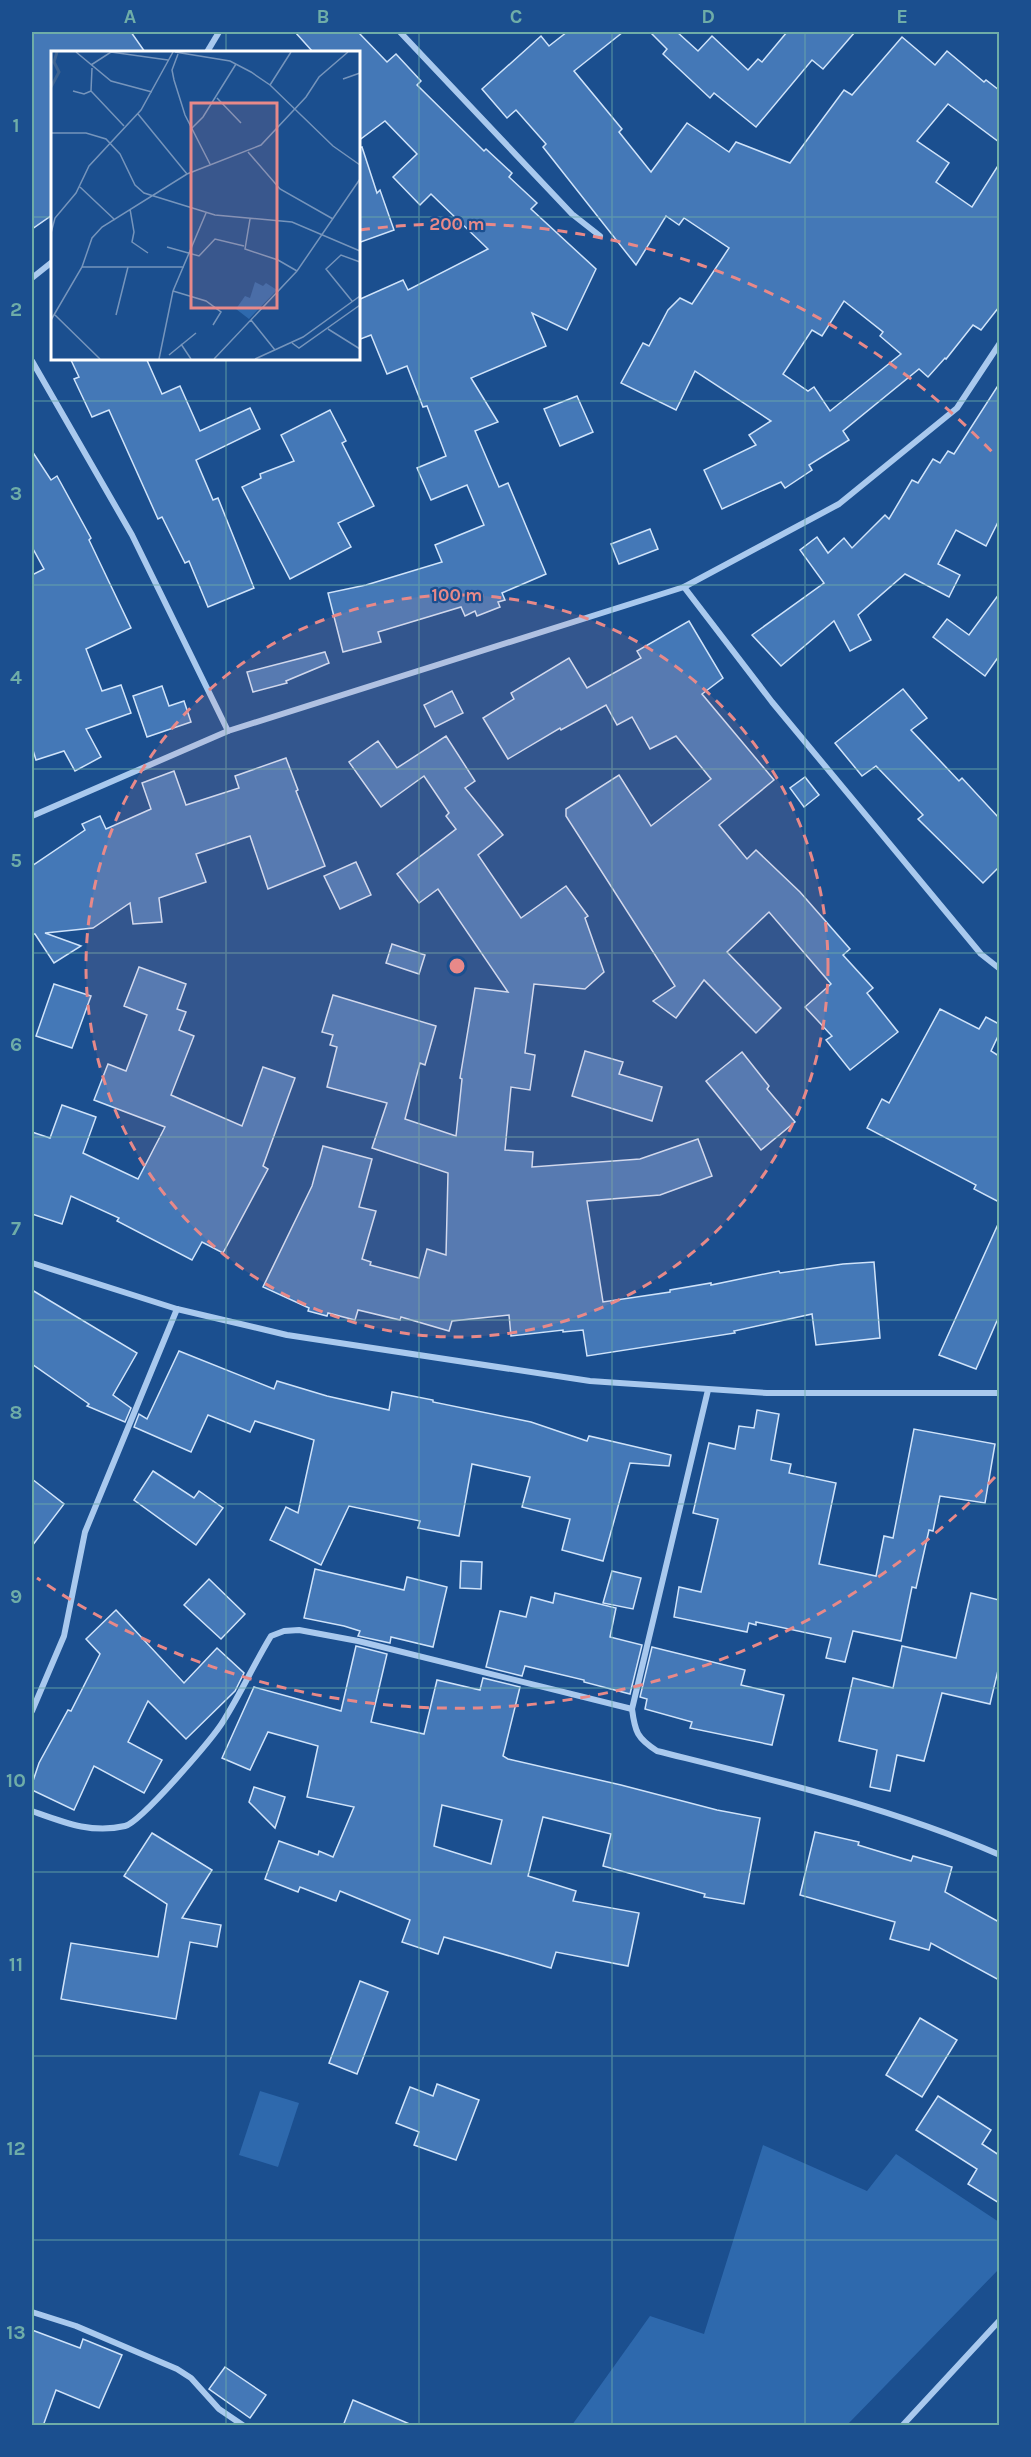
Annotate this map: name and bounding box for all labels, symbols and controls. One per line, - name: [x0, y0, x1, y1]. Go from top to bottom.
- text: A: [124, 5, 137, 28]
- text: B: [317, 5, 329, 28]
- text: C: [510, 5, 522, 28]
- text: D: [701, 5, 715, 28]
- text: E: [896, 5, 908, 28]
- inset map: [51, 51, 360, 360]
- text: 1: [12, 114, 20, 137]
- text: 200 m: [429, 213, 485, 235]
- text: 2: [10, 298, 22, 321]
- text: 3: [10, 482, 22, 505]
- text: 100 m: [432, 584, 482, 606]
- text: 4: [10, 666, 22, 689]
- text: 5: [10, 849, 22, 872]
- centre of rings: [447, 956, 467, 976]
- text: 6: [10, 1033, 22, 1056]
- text: 7: [11, 1217, 21, 1240]
- text: 8: [10, 1401, 22, 1424]
- text: 9: [10, 1585, 22, 1608]
- text: 10: [6, 1769, 26, 1792]
- text: 11: [9, 1953, 23, 1976]
- text: 12: [6, 2137, 26, 2160]
- text: 13: [6, 2321, 26, 2344]

